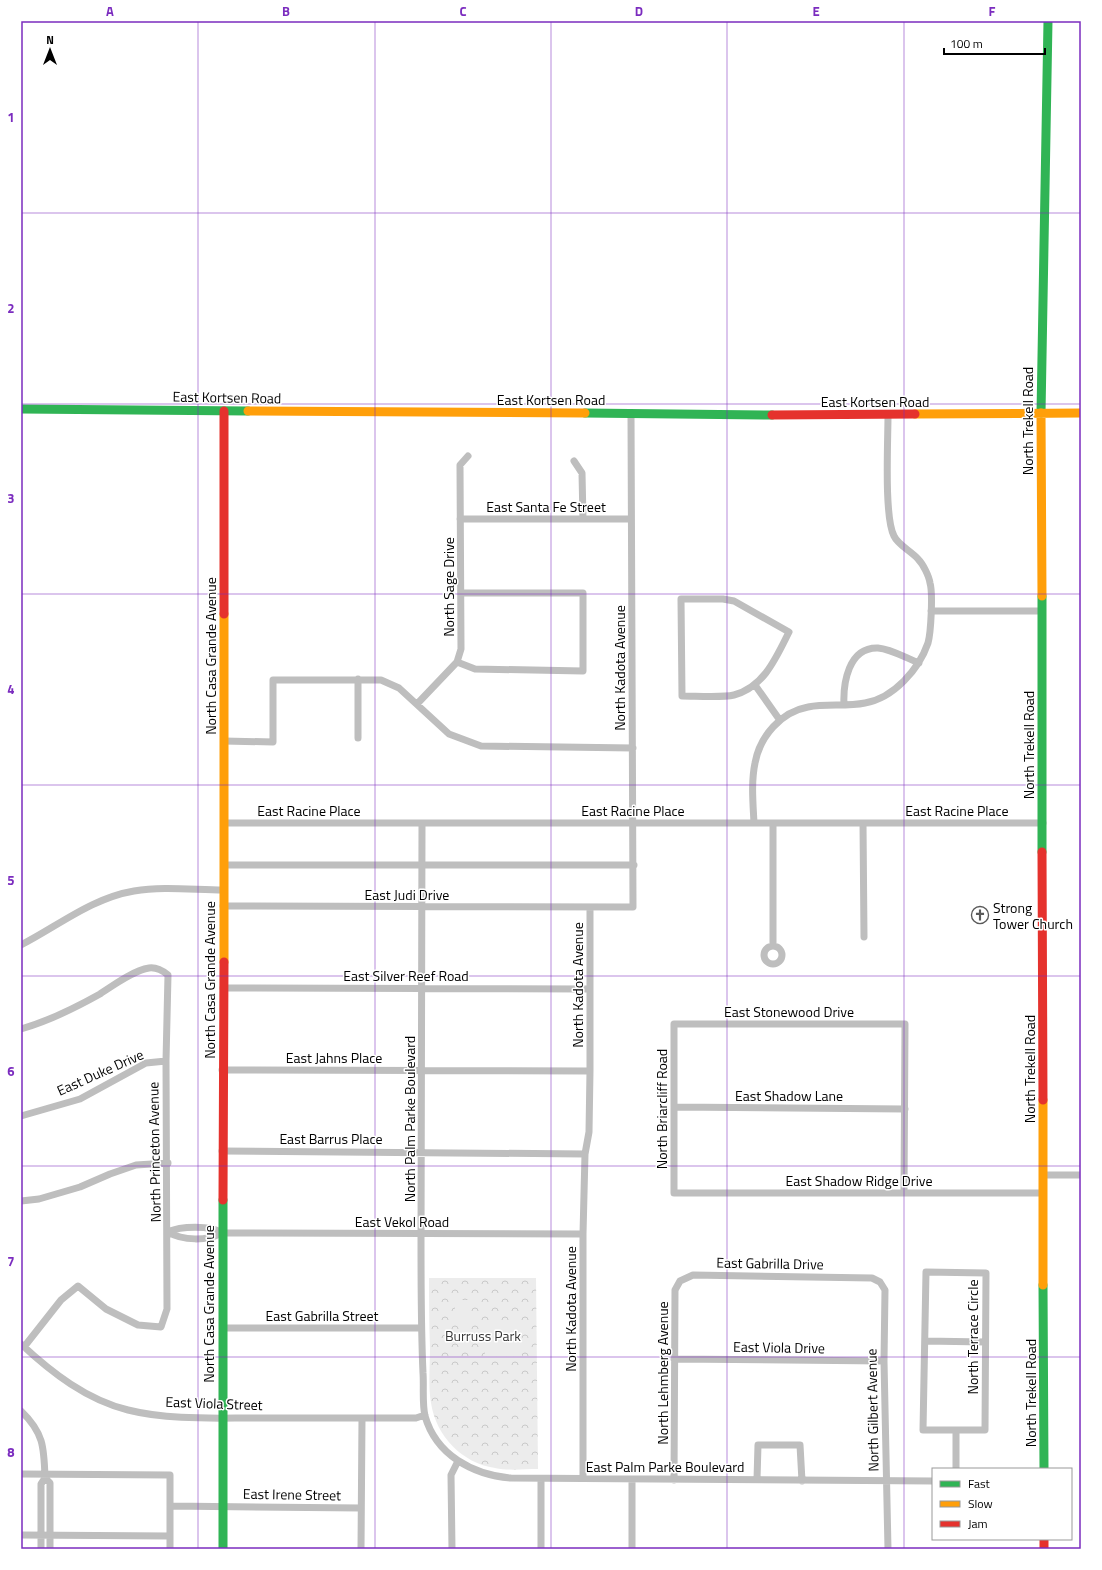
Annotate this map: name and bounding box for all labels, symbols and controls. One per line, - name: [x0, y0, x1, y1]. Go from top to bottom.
- text: A: [106, 1, 114, 21]
- text: B: [282, 1, 290, 21]
- text: C: [459, 1, 467, 21]
- text: D: [635, 1, 643, 21]
- text: E: [812, 1, 820, 21]
- text: F: [989, 1, 996, 21]
- north arrow: [30, 30, 70, 70]
- scale bar: [944, 30, 1045, 56]
- text: N: [46, 32, 54, 48]
- text: 100 m: [950, 34, 983, 53]
- text: 1: [7, 107, 15, 127]
- text: 2: [7, 298, 15, 318]
- street label: North Trekell Road: [1017, 367, 1038, 475]
- street label: East Kortsen Road: [172, 386, 282, 408]
- street label: East Kortsen Road: [497, 389, 605, 410]
- street label: East Kortsen Road: [821, 391, 929, 412]
- text: 3: [7, 488, 15, 508]
- street label: East Santa Fe Street: [486, 496, 606, 517]
- street label: North Sage Drive: [438, 537, 459, 637]
- street label: North Casa Grande Avenue: [200, 577, 221, 735]
- street label: North Kadota Avenue: [609, 605, 630, 731]
- text: 4: [7, 679, 15, 699]
- street label: North Trekell Road: [1018, 691, 1039, 799]
- street label: East Racine Place: [257, 800, 361, 821]
- street label: East Racine Place: [581, 800, 685, 821]
- street label: East Racine Place: [905, 800, 1009, 821]
- text: 5: [7, 870, 15, 890]
- street label: East Judi Drive: [365, 884, 449, 905]
- place label: Strong Tower Church: [993, 897, 1073, 934]
- street label: North Casa Grande Avenue: [199, 901, 220, 1059]
- church icon: Strong Tower Church: [970, 905, 990, 925]
- street label: North Kadota Avenue: [567, 922, 588, 1048]
- street label: East Silver Reef Road: [343, 965, 469, 986]
- street label: East Stonewood Drive: [724, 1001, 854, 1022]
- street label: North Trekell Road: [1019, 1015, 1040, 1123]
- street label: North Palm Parke Boulevard: [399, 1036, 420, 1202]
- street label: East Duke Drive: [53, 1043, 147, 1101]
- street label: East Jahns Place: [286, 1047, 382, 1068]
- street label: North Briarcliff Road: [651, 1049, 672, 1169]
- text: 6: [7, 1061, 15, 1081]
- street label: North Princeton Avenue: [142, 1082, 166, 1222]
- street label: East Shadow Lane: [735, 1085, 843, 1106]
- street label: East Barrus Place: [279, 1128, 383, 1149]
- street label: East Shadow Ridge Drive: [786, 1170, 932, 1191]
- street label: East Vekol Road: [355, 1211, 449, 1232]
- street label: North Casa Grande Avenue: [198, 1225, 219, 1383]
- street label: North Kadota Avenue: [560, 1246, 581, 1372]
- text: 7: [7, 1251, 15, 1271]
- street label: East Gabrilla Drive: [716, 1252, 824, 1274]
- street label: North Terrace Circle: [962, 1280, 983, 1394]
- street label: North Lehmberg Avenue: [652, 1301, 673, 1445]
- street label: East Gabrilla Street: [266, 1305, 378, 1326]
- park label: Burruss Park: [445, 1325, 521, 1346]
- street label: East Viola Drive: [733, 1336, 825, 1358]
- street label: North Trekell Road: [1020, 1339, 1041, 1447]
- street label: North Gilbert Avenue: [860, 1348, 884, 1472]
- street label: East Viola Street: [165, 1391, 263, 1415]
- text: 8: [7, 1442, 15, 1462]
- street label: East Palm Parke Boulevard: [586, 1456, 744, 1477]
- legend: [932, 1468, 1072, 1540]
- text: Fast: [968, 1474, 991, 1493]
- street label: East Irene Street: [243, 1483, 341, 1505]
- text: Slow: [968, 1494, 993, 1513]
- text: Jam: [968, 1514, 988, 1533]

